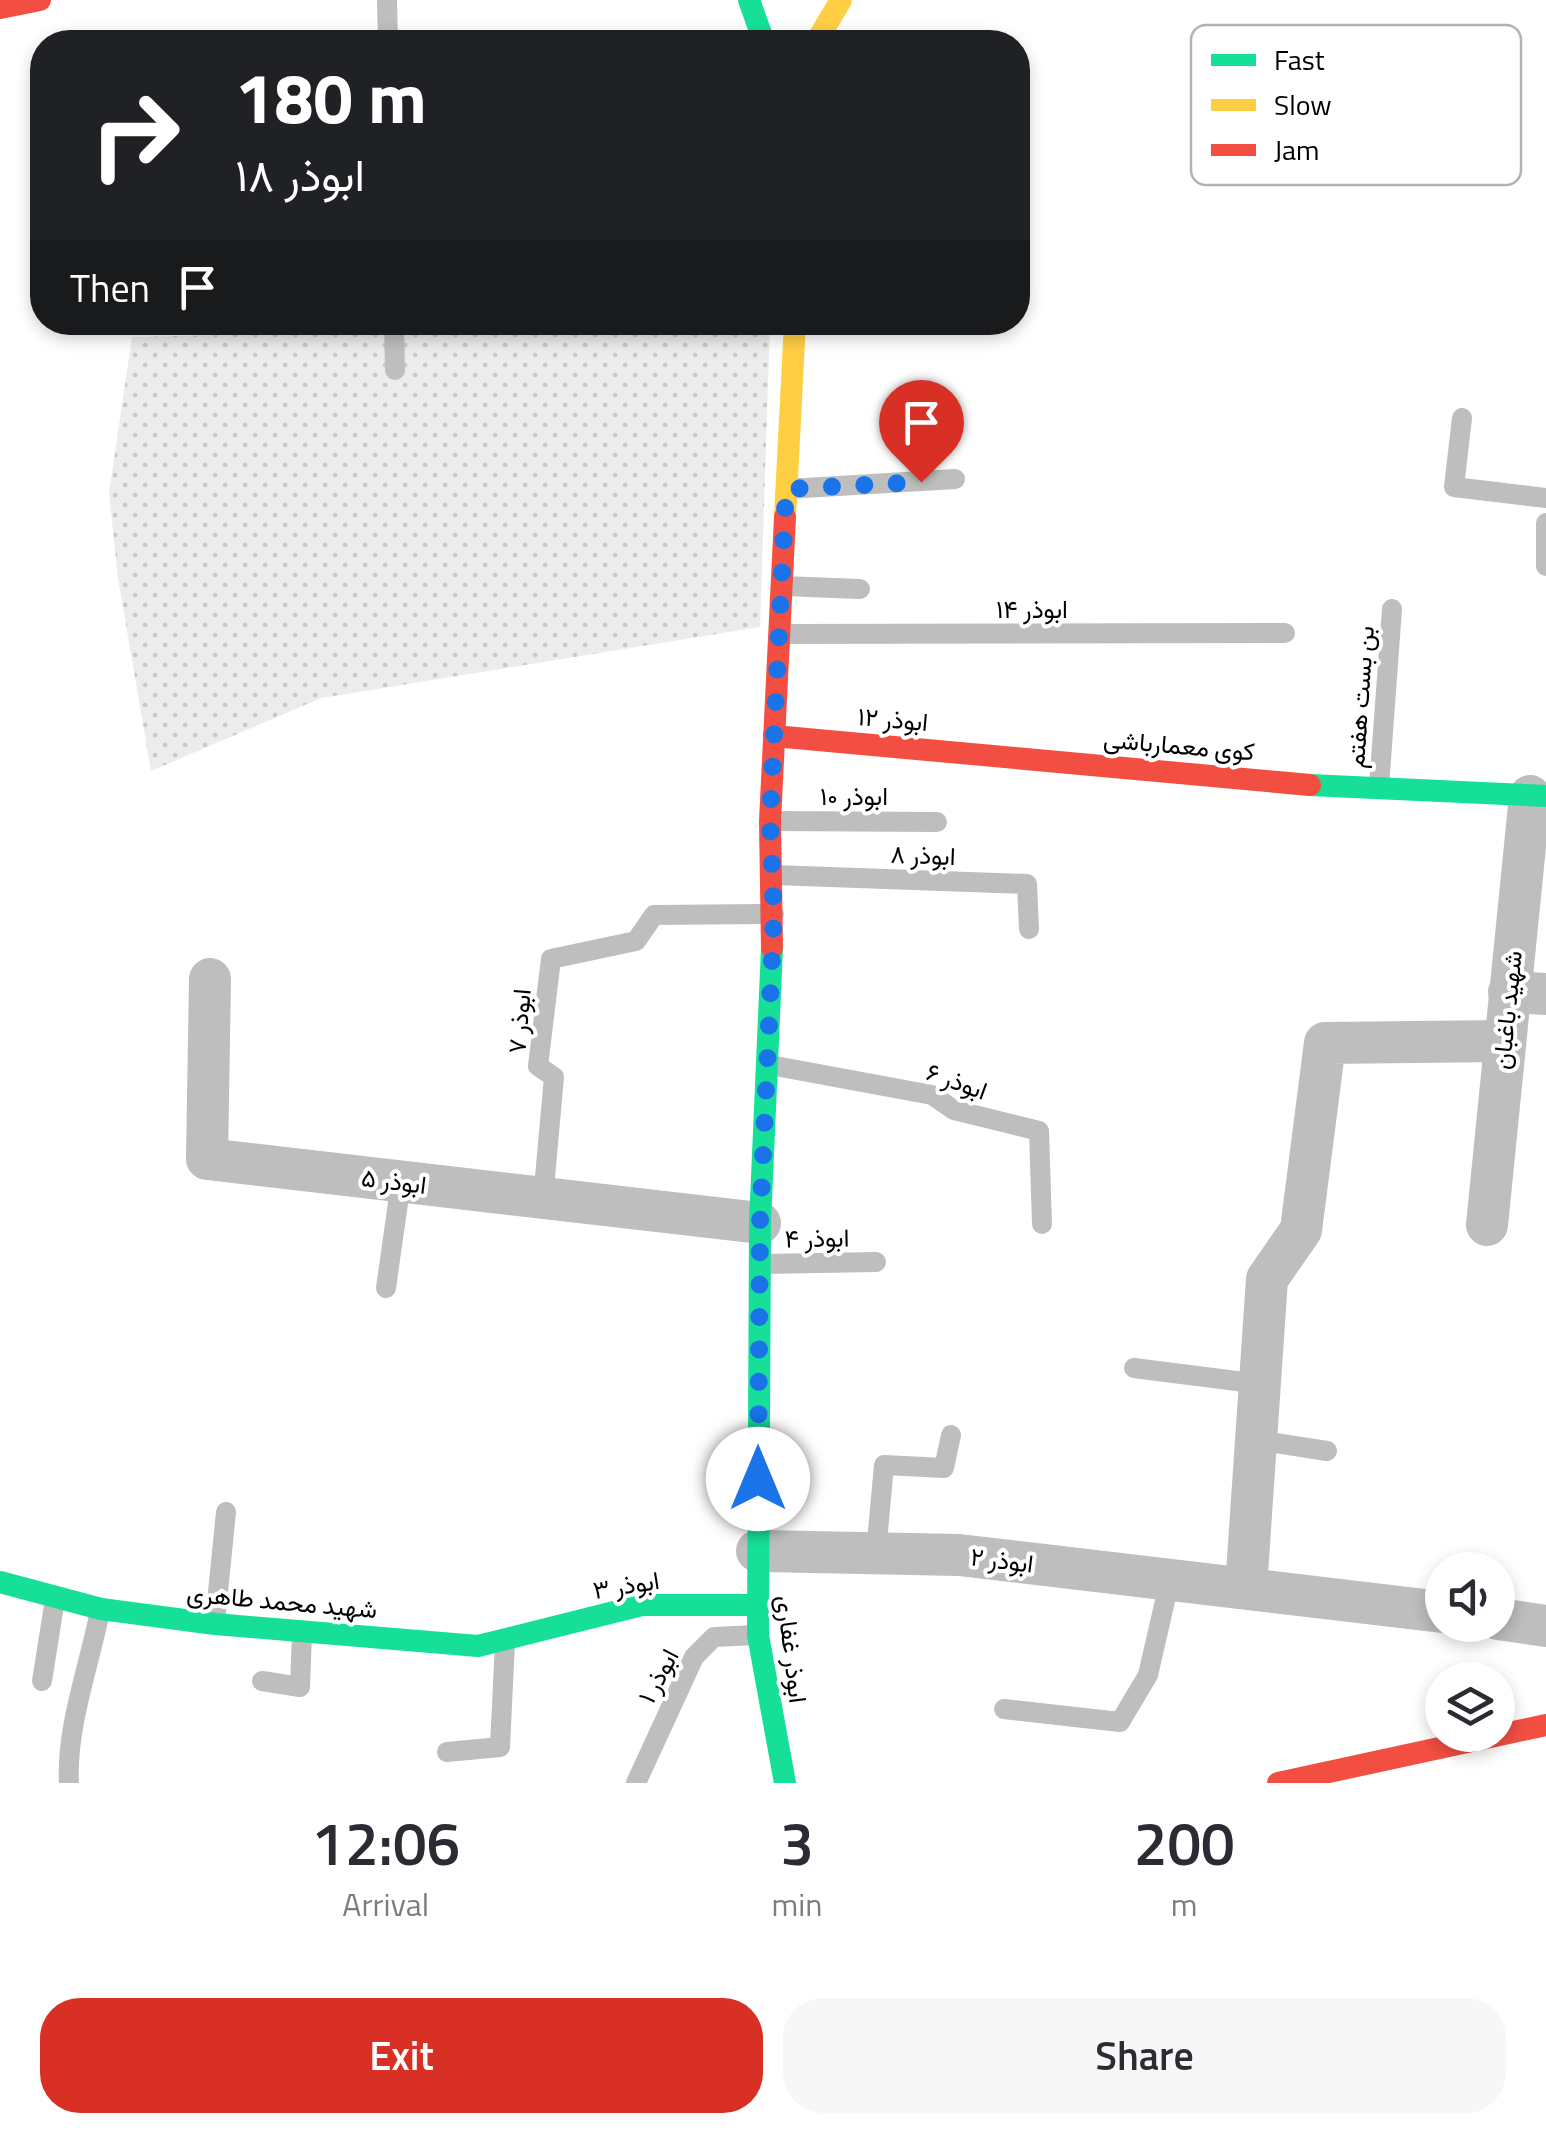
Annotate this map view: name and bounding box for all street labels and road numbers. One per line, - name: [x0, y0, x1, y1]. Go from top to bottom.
- street label: ابوذر ۱۴: [996, 590, 1068, 628]
- street label: بن بست هفتم: [1336, 624, 1384, 770]
- street label: ابوذر ۱۲: [856, 697, 930, 741]
- street label: کوی معمارباشی: [1102, 719, 1256, 771]
- street label: ابوذر ۱۰: [820, 777, 888, 815]
- street label: ابوذر ۸: [890, 835, 956, 875]
- street label: شهید باغبان: [1482, 949, 1532, 1071]
- street label: ابوذر ۷: [497, 987, 541, 1055]
- street label: ابوذر ۶: [921, 1052, 993, 1110]
- street label: ابوذر ۵: [359, 1158, 429, 1204]
- street label: ابوذر ۴: [784, 1218, 850, 1258]
- street label: ابوذر ۲: [968, 1537, 1036, 1583]
- street label: ابوذر ۳: [590, 1561, 662, 1609]
- street label: شهید محمد طاهری: [185, 1574, 379, 1628]
- street label: ابوذر غفاری: [767, 1593, 817, 1705]
- street label: ابوذر ۱: [628, 1642, 688, 1710]

